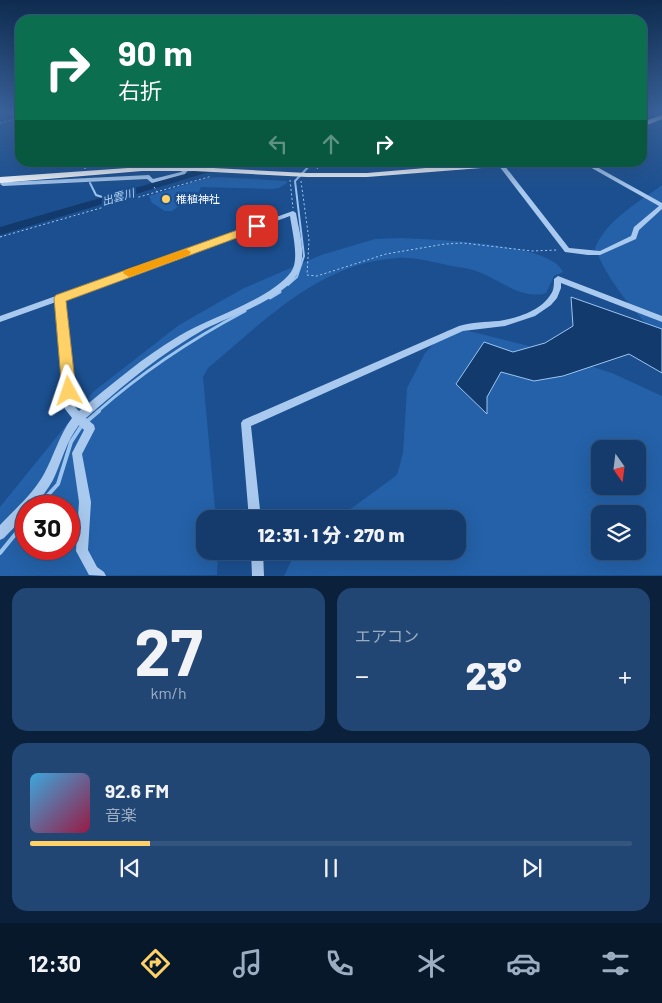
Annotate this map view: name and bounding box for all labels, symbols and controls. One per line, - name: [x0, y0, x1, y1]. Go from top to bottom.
- text: 90 m: [118, 31, 193, 73]
- icon: right: [35, 35, 100, 100]
- text: 右折: [118, 77, 162, 103]
- icon: left: [264, 130, 292, 158]
- icon: ahead: [317, 130, 345, 158]
- icon: right: [370, 130, 398, 158]
- water label: 出雲川: [100, 185, 136, 207]
- place label: 椎植神社: [176, 192, 220, 205]
- marker: 椎植神社: [160, 193, 172, 205]
- pin: [236, 205, 278, 247]
- icon: arrive: [243, 212, 271, 240]
- position arrow: [42, 364, 94, 416]
- north arrow: [591, 440, 646, 495]
- map controls: [591, 440, 646, 560]
- speed limit sign: 30: [15, 495, 80, 560]
- button: layers: [591, 505, 646, 560]
- text: 12:31 · 1 分 · 270 m: [258, 523, 404, 546]
- text: 27: [134, 611, 203, 689]
- text: エアコン: [355, 626, 419, 645]
- text: 23°: [466, 652, 521, 698]
- text: −: [355, 658, 369, 692]
- text: +: [618, 658, 632, 692]
- text: km/h: [150, 683, 187, 702]
- text: 92.6 FM: [105, 779, 169, 802]
- text: 音楽: [105, 805, 137, 824]
- icon: previous: [116, 854, 144, 882]
- icon: pause: [317, 854, 345, 882]
- icon: next: [518, 854, 546, 882]
- icon: directions: [138, 946, 173, 981]
- icon: music: [230, 946, 265, 981]
- icon: phone: [322, 946, 357, 981]
- icon: climate: [414, 946, 449, 981]
- icon: car: [506, 946, 541, 981]
- icon: filters: [598, 946, 633, 981]
- text: 12:30: [29, 950, 81, 976]

